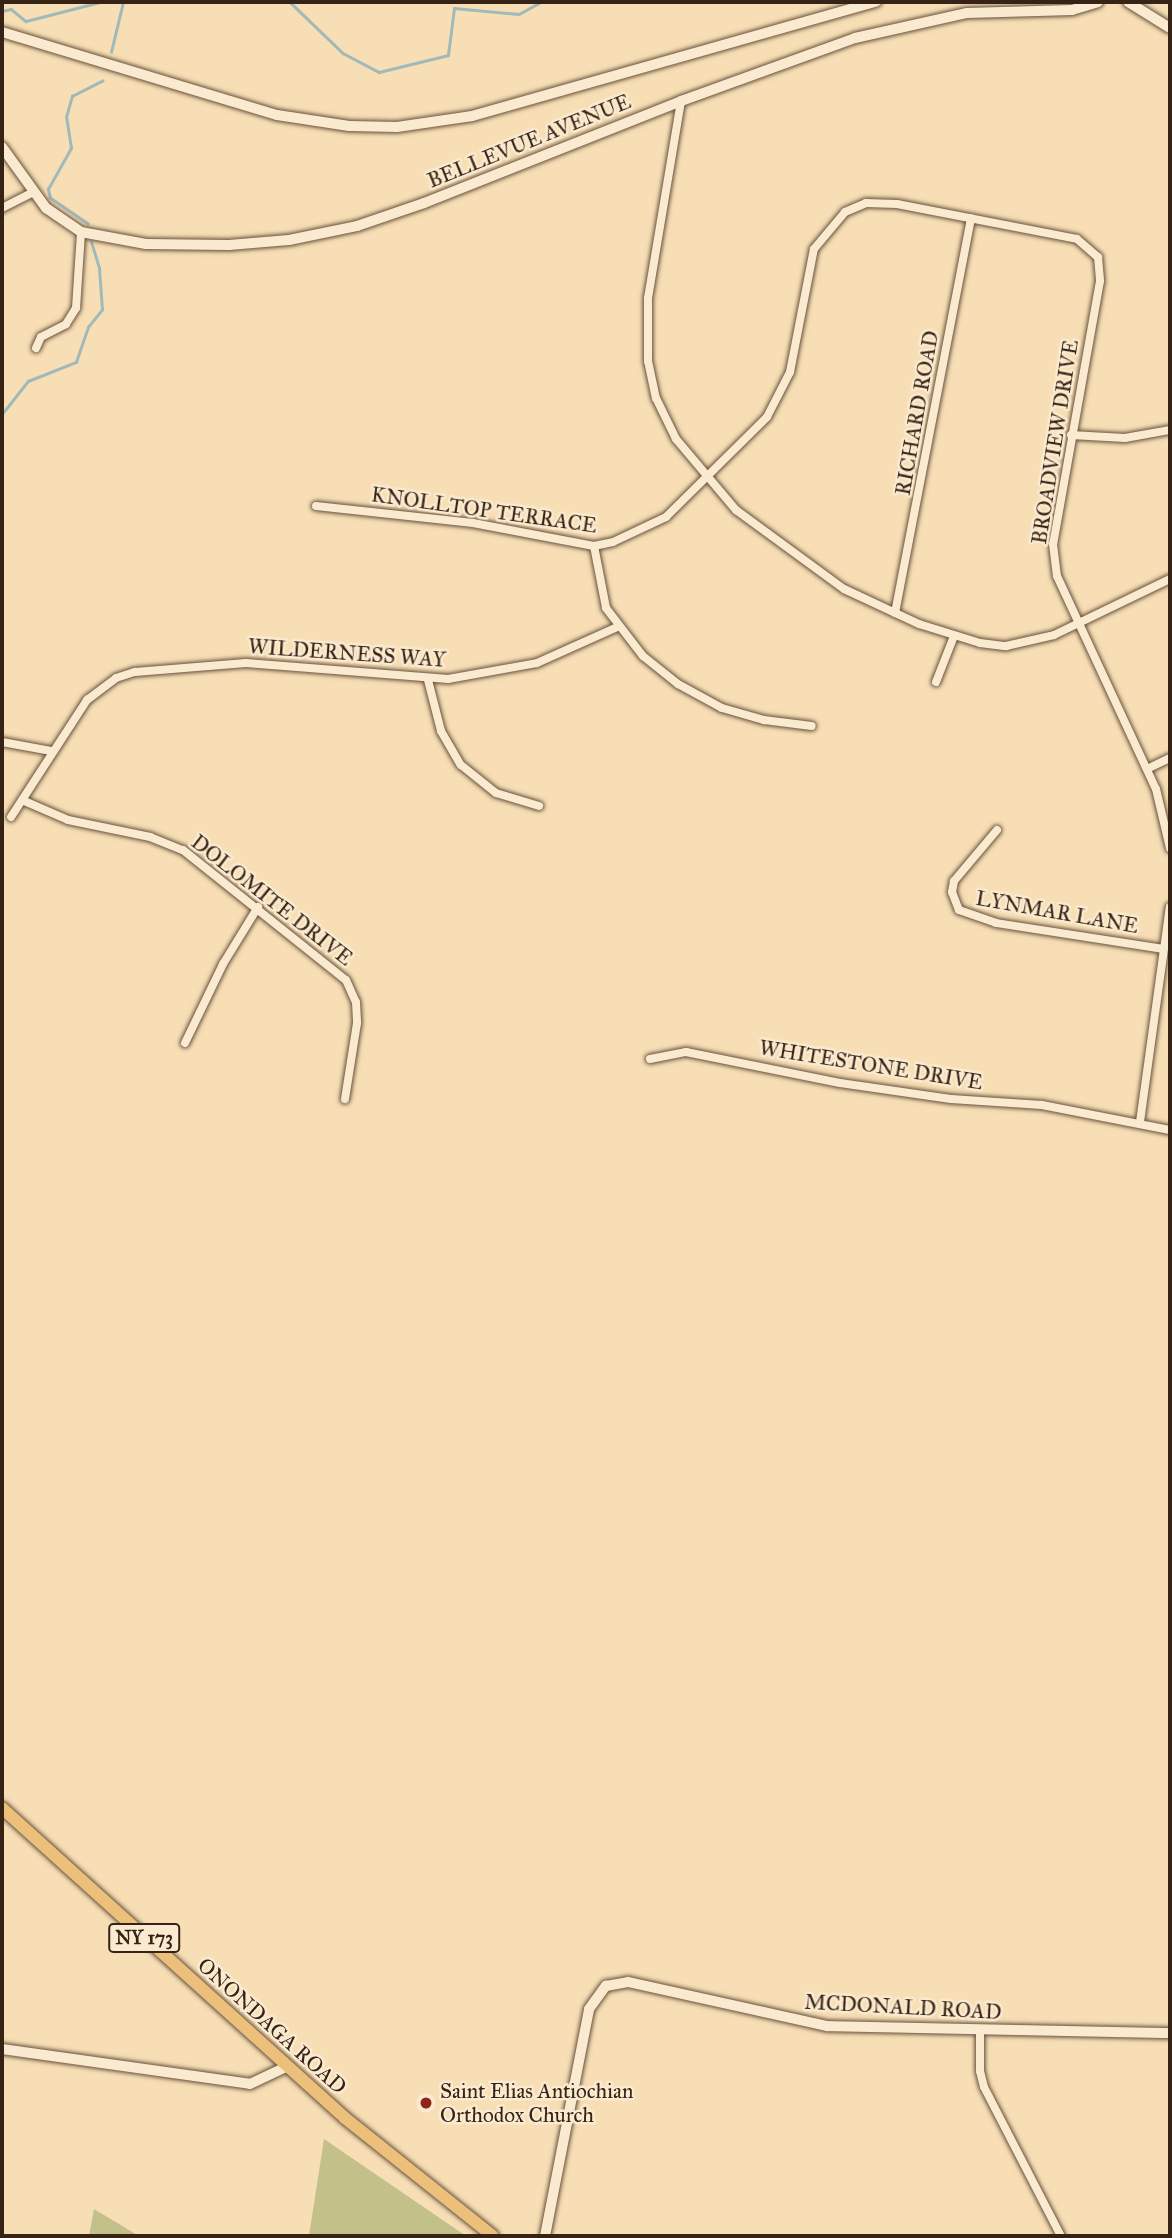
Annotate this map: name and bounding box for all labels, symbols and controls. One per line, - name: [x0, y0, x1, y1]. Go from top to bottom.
- street label: BELLEVUE AVENUE: [424, 89, 634, 193]
- street label: RICHARD ROAD: [890, 329, 944, 497]
- street label: BROADVIEW DRIVE: [1026, 338, 1084, 546]
- street label: KNOLLTOP TERRACE: [370, 482, 598, 538]
- street label: WILDERNESS WAY: [247, 634, 447, 672]
- street label: DOLOMITE DRIVE: [186, 829, 358, 971]
- street label: LYNMAR LANE: [974, 885, 1140, 939]
- street label: WHITESTONE DRIVE: [757, 1035, 985, 1095]
- road number: NY 173: [107, 1922, 181, 1954]
- street label: ONONDAGA ROAD: [192, 1953, 352, 2099]
- street label: MCDONALD ROAD: [804, 1989, 1002, 2025]
- place label: Saint Elias Antiochian Orthodox Church: [440, 2078, 633, 2128]
- marker: Saint Elias Antiochian Orthodox Church: [418, 2095, 434, 2111]

